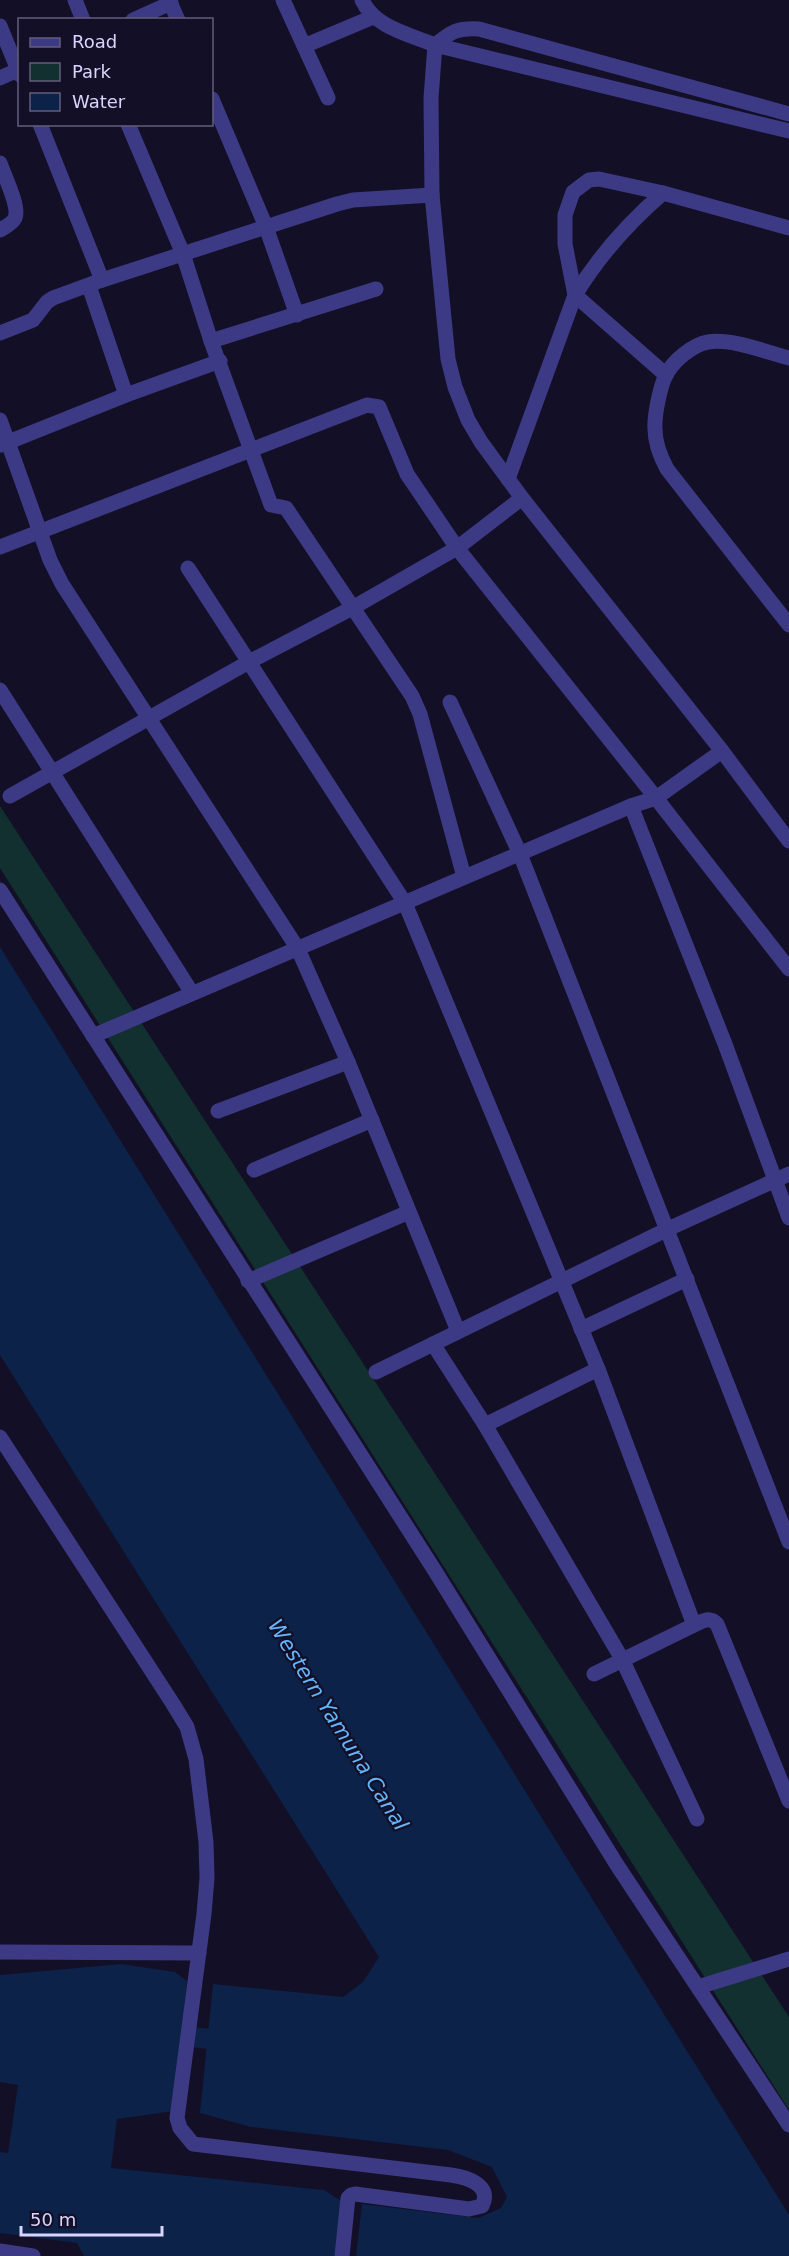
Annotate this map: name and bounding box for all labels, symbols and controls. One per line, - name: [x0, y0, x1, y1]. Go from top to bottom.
- legend: [18, 18, 213, 126]
- text: Road: [72, 31, 117, 52]
- text: Park: [72, 61, 111, 82]
- text: Water: [72, 91, 126, 112]
- water label: Western Yamuna Canal: [263, 1615, 413, 1835]
- scale bar: [21, 2199, 162, 2237]
- text: 50 m: [30, 2209, 76, 2230]

